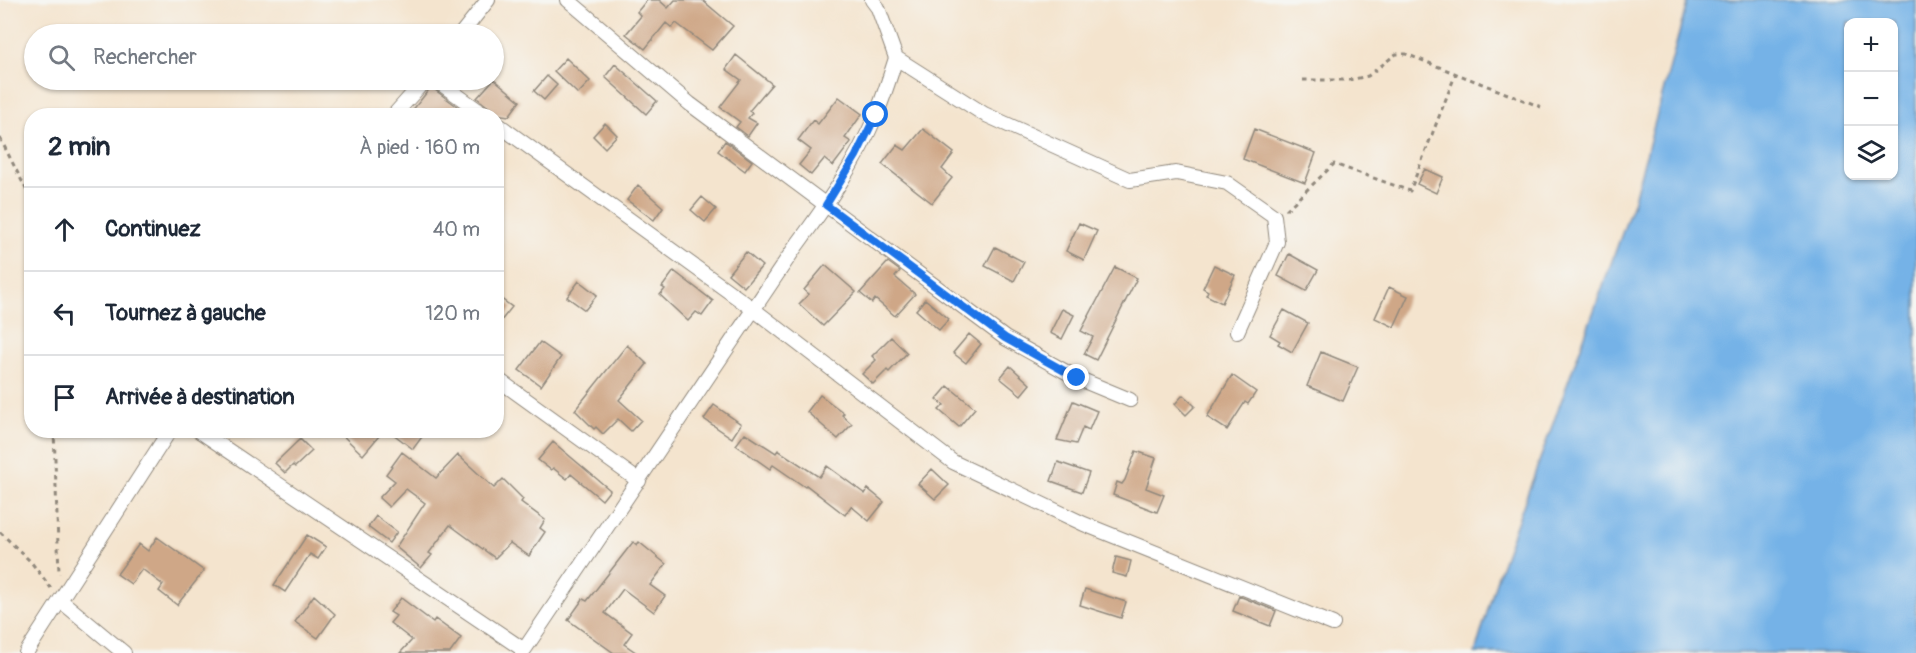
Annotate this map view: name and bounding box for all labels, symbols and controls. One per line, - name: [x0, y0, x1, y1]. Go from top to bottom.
- map controls: [1844, 18, 1898, 180]
- button: +: [1844, 18, 1898, 72]
- search box: [24, 24, 504, 90]
- icon: search: [45, 41, 78, 74]
- text: Rechercher: [93, 43, 197, 71]
- button: −: [1844, 72, 1898, 126]
- route start: [862, 101, 888, 127]
- button: layers: [1844, 126, 1898, 180]
- text: 2 min: [48, 131, 110, 163]
- text: À pied · 160 m: [359, 135, 480, 160]
- icon: ahead: [48, 213, 81, 246]
- text: Continuez: [105, 215, 201, 243]
- text: 40 m: [433, 217, 480, 242]
- icon: left: [48, 297, 81, 330]
- text: Tournez à gauche: [105, 299, 266, 327]
- text: 120 m: [425, 301, 480, 326]
- route end: [1063, 364, 1089, 390]
- icon: arrive: [48, 381, 81, 414]
- text: Arrivée à destination: [105, 383, 295, 411]

